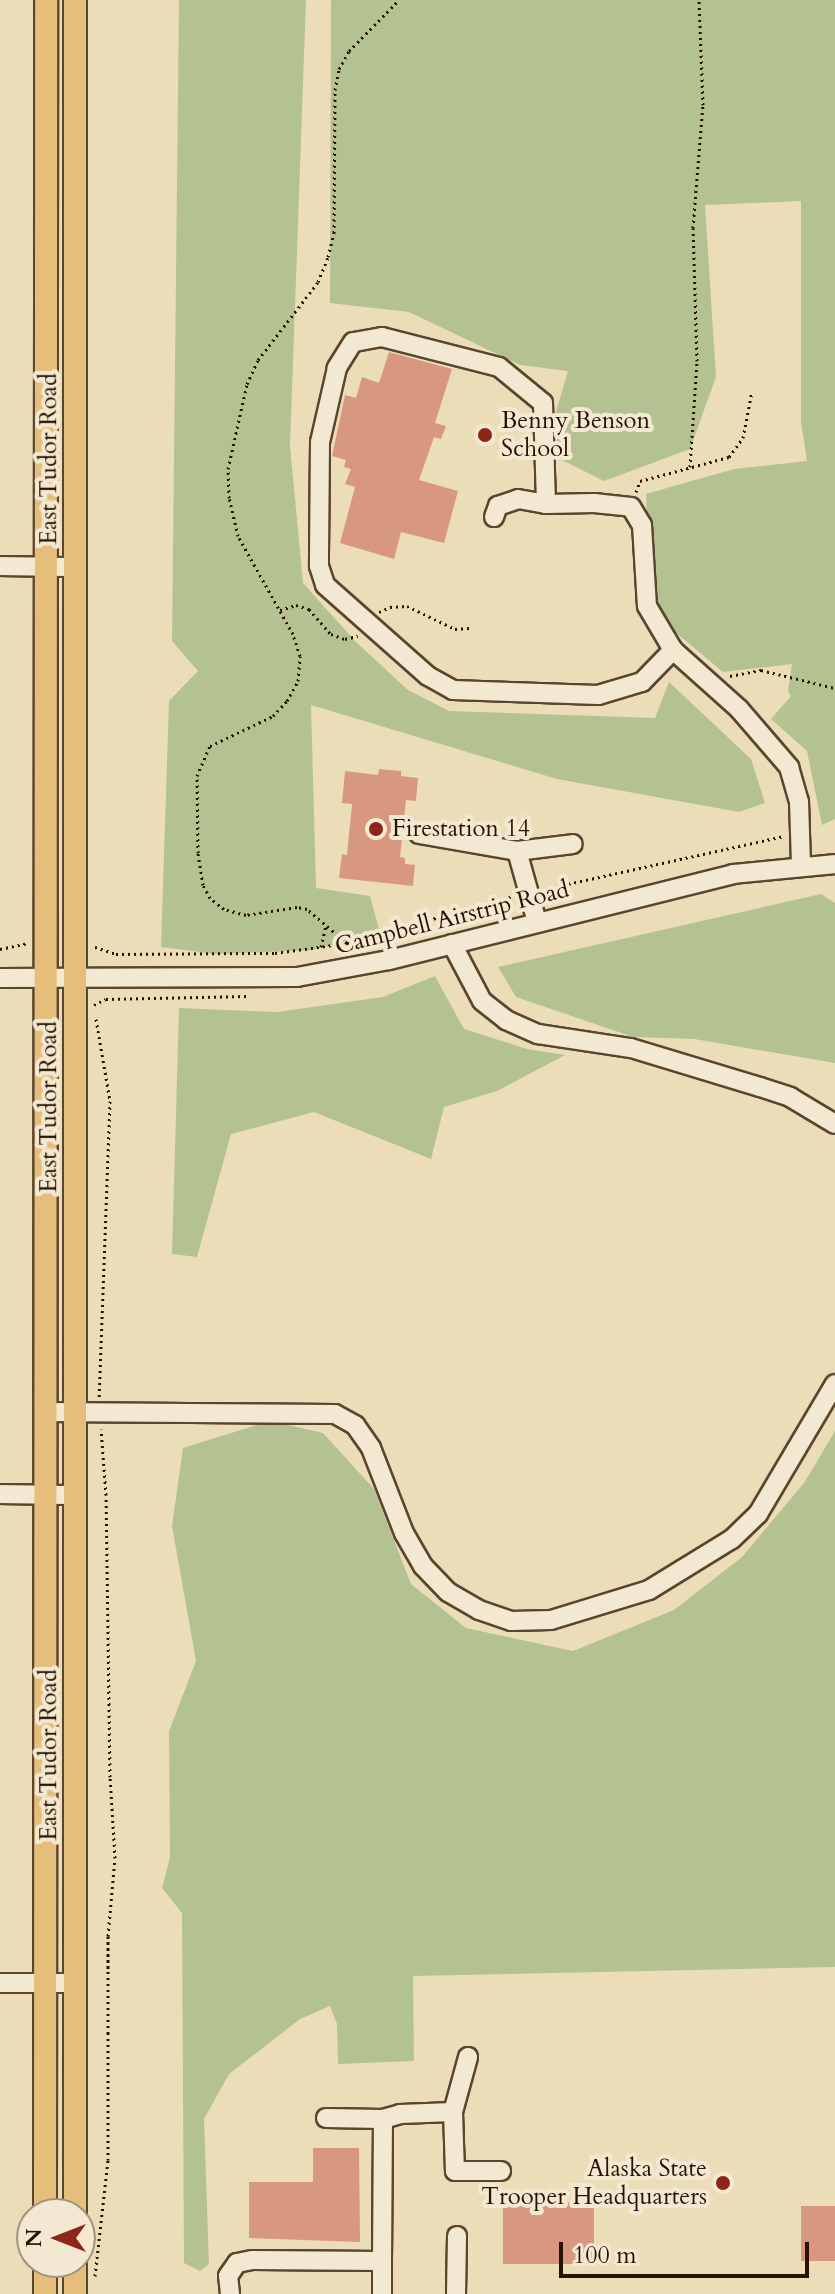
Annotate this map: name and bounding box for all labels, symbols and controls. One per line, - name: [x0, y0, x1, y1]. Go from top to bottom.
- street label: East Tudor Road: [35, 373, 63, 545]
- place label: Benny Benson School: [501, 407, 650, 463]
- marker: Benny Benson School: [476, 426, 494, 444]
- place label: Firestation 14: [392, 815, 530, 843]
- marker: Firestation 14: [367, 820, 385, 838]
- street label: Campbell Airstrip Road: [332, 875, 572, 961]
- street label: East Tudor Road: [35, 1021, 63, 1193]
- street label: East Tudor Road: [35, 1669, 63, 1841]
- place label: Alaska State Trooper Headquarters: [481, 2155, 707, 2211]
- marker: Alaska State Trooper Headquarters: [714, 2174, 732, 2192]
- north arrow: [16, 2198, 96, 2278]
- scale bar: [563, 2226, 813, 2276]
- text: N: [19, 2228, 49, 2248]
- text: 100 m: [573, 2239, 637, 2272]

